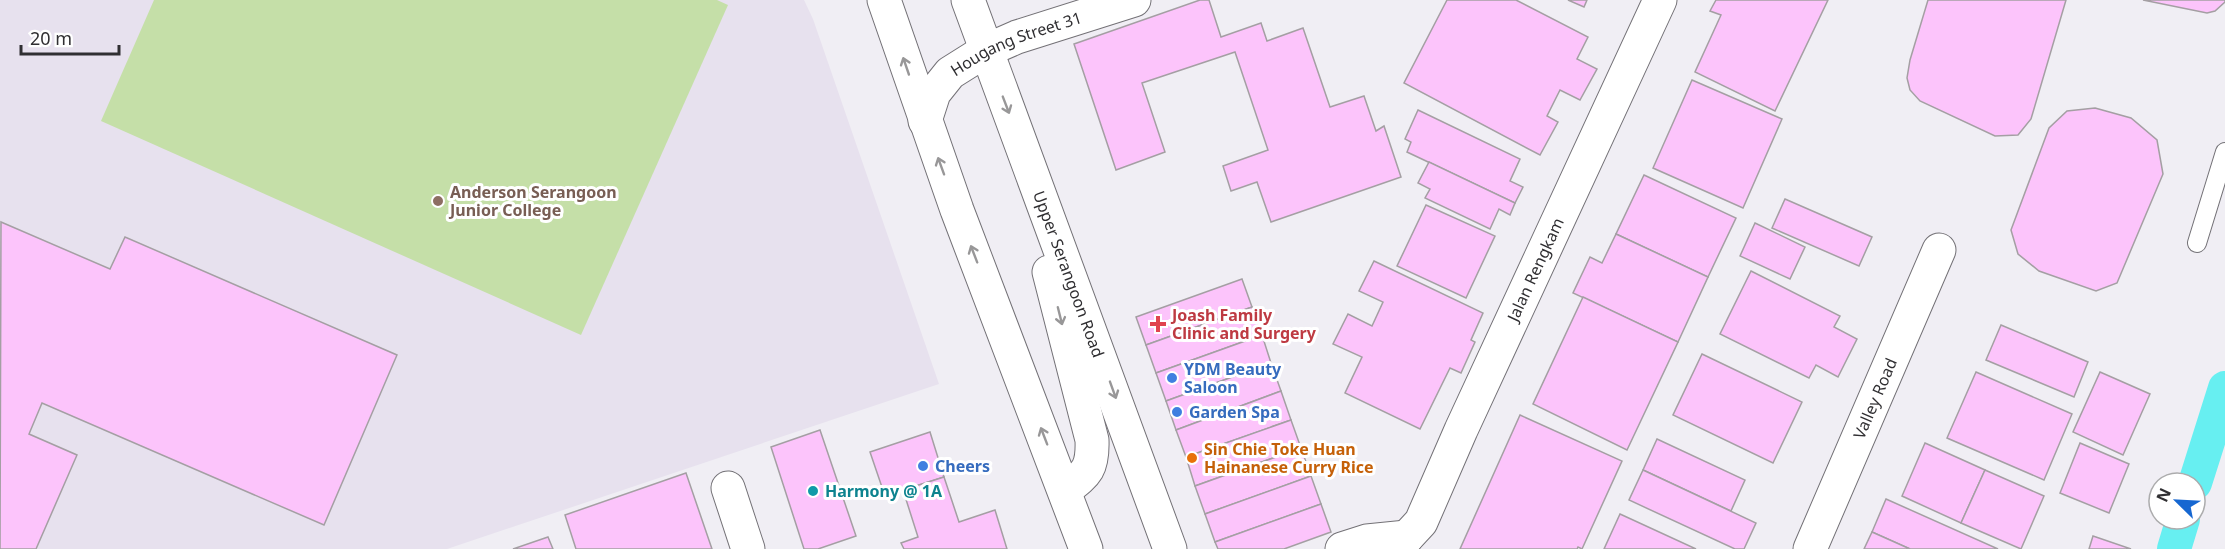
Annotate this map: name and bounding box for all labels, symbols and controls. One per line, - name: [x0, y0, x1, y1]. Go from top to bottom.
- street label: Hougang Street 31: [946, 6, 1085, 81]
- scale bar: [21, 18, 118, 56]
- text: 20 m: [30, 26, 72, 50]
- one-way arrow: [900, 57, 911, 76]
- one-way arrow: [1001, 95, 1012, 114]
- one-way arrow: [935, 157, 946, 175]
- place label: Anderson Serangoon Junior College: [448, 181, 617, 221]
- street label: Upper Serangoon Road: [1028, 188, 1110, 360]
- marker: Anderson Serangoon Junior College: [431, 194, 445, 208]
- street label: Jalan Rengkam: [1501, 214, 1569, 327]
- one-way arrow: [968, 245, 979, 263]
- place label: Joash Family Clinic and Surgery: [1170, 304, 1317, 344]
- one-way arrow: [1055, 307, 1067, 326]
- marker: Joash Family Clinic and Surgery: [1149, 315, 1167, 333]
- street label: Valley Road: [1848, 355, 1902, 442]
- place label: YDM Beauty Saloon: [1184, 358, 1282, 398]
- marker: YDM Beauty Saloon: [1165, 371, 1179, 385]
- one-way arrow: [1108, 380, 1119, 399]
- place label: Garden Spa: [1189, 401, 1280, 423]
- marker: Garden Spa: [1170, 405, 1184, 419]
- one-way arrow: [1038, 427, 1049, 445]
- place label: Sin Chie Toke Huan Hainanese Curry Rice: [1204, 438, 1374, 478]
- marker: Sin Chie Toke Huan Hainanese Curry Rice: [1185, 451, 1199, 465]
- place label: Cheers: [935, 455, 990, 477]
- marker: Cheers: [916, 459, 930, 473]
- north arrow: [2147, 471, 2207, 531]
- place label: Harmony @ 1A: [825, 480, 943, 502]
- marker: Harmony @ 1A: [806, 484, 820, 498]
- text: N: [2151, 484, 2176, 505]

